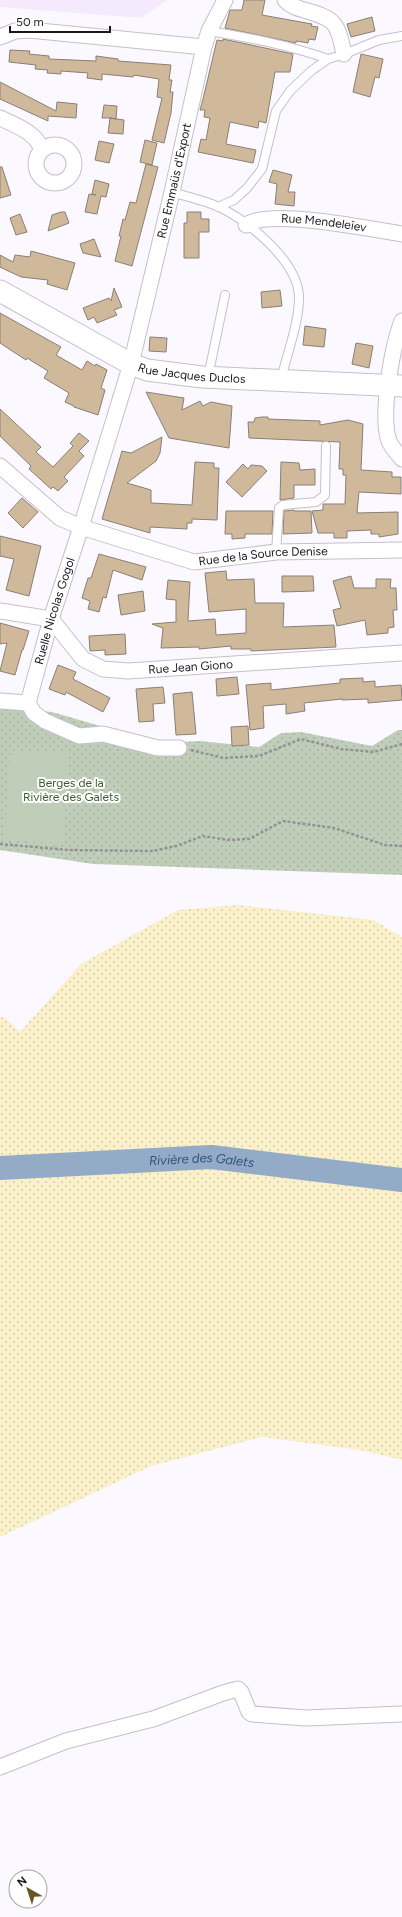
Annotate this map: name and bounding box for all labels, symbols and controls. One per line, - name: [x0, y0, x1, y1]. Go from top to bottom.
- scale bar: [10, 8, 110, 34]
- text: 50 m: [16, 15, 44, 29]
- street label: Rue Emmaüs d'Export: [154, 121, 194, 240]
- street label: Rue Mendeleïev: [281, 211, 368, 235]
- street label: Rue Jacques Duclos: [136, 360, 246, 386]
- street label: Rue de la Source Denise: [198, 544, 328, 568]
- street label: Ruelle Nicolas Gogol: [32, 556, 78, 666]
- street label: Rue Jean Giono: [148, 657, 233, 677]
- park label: Berges de la Rivière des Galets: [23, 776, 119, 804]
- water label: Rivière des Galets: [149, 1149, 255, 1170]
- north arrow: [8, 1869, 48, 1909]
- text: N: [15, 1874, 29, 1889]

